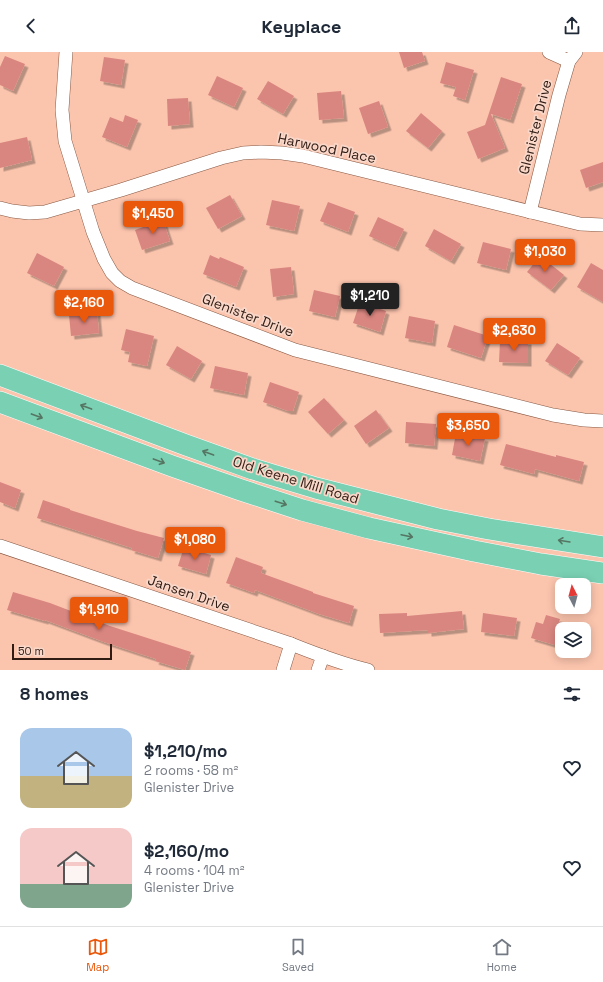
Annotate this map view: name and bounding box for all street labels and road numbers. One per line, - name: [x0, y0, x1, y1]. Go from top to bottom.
- street label: Glenister Drive: [515, 78, 555, 176]
- street label: Harwood Place: [276, 129, 378, 167]
- street label: Glenister Drive: [199, 289, 297, 341]
- street label: Old Keene Mill Road: [231, 452, 361, 508]
- street label: Jansen Drive: [145, 570, 233, 616]

